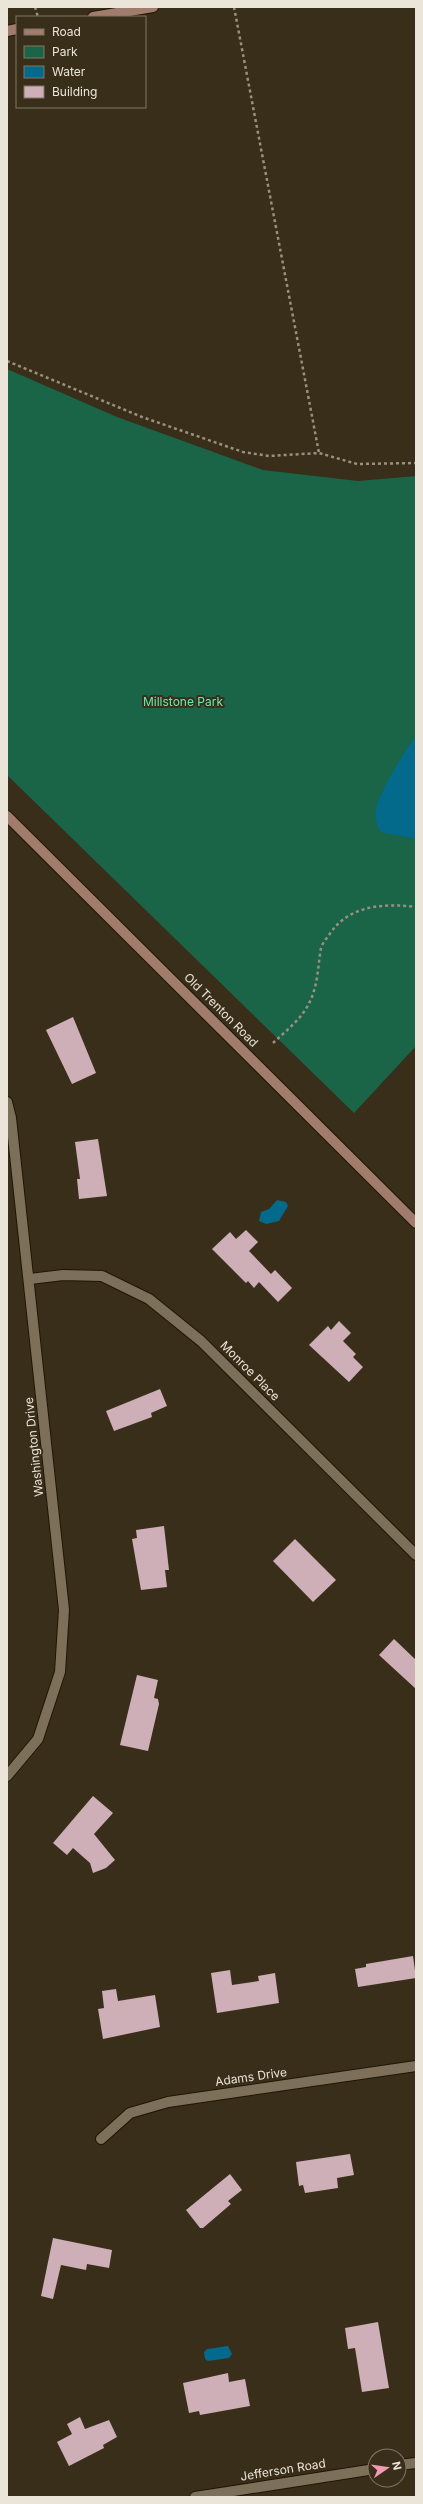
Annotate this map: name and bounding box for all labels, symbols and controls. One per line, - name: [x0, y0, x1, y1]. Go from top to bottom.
- legend: [16, 16, 146, 108]
- text: Road: [52, 24, 81, 39]
- text: Park: [52, 44, 78, 59]
- text: Water: [52, 64, 86, 79]
- text: Building: [52, 84, 97, 99]
- park label: Millstone Park: [143, 694, 223, 709]
- street label: Old Trenton Road: [181, 969, 262, 1050]
- street label: Monroe Place: [217, 1338, 283, 1404]
- street label: Washington Drive: [21, 1397, 46, 1498]
- street label: Adams Drive: [214, 2064, 288, 2089]
- north arrow: [367, 2448, 407, 2488]
- street label: Jefferson Road: [239, 2455, 327, 2484]
- text: N: [389, 2460, 405, 2471]

